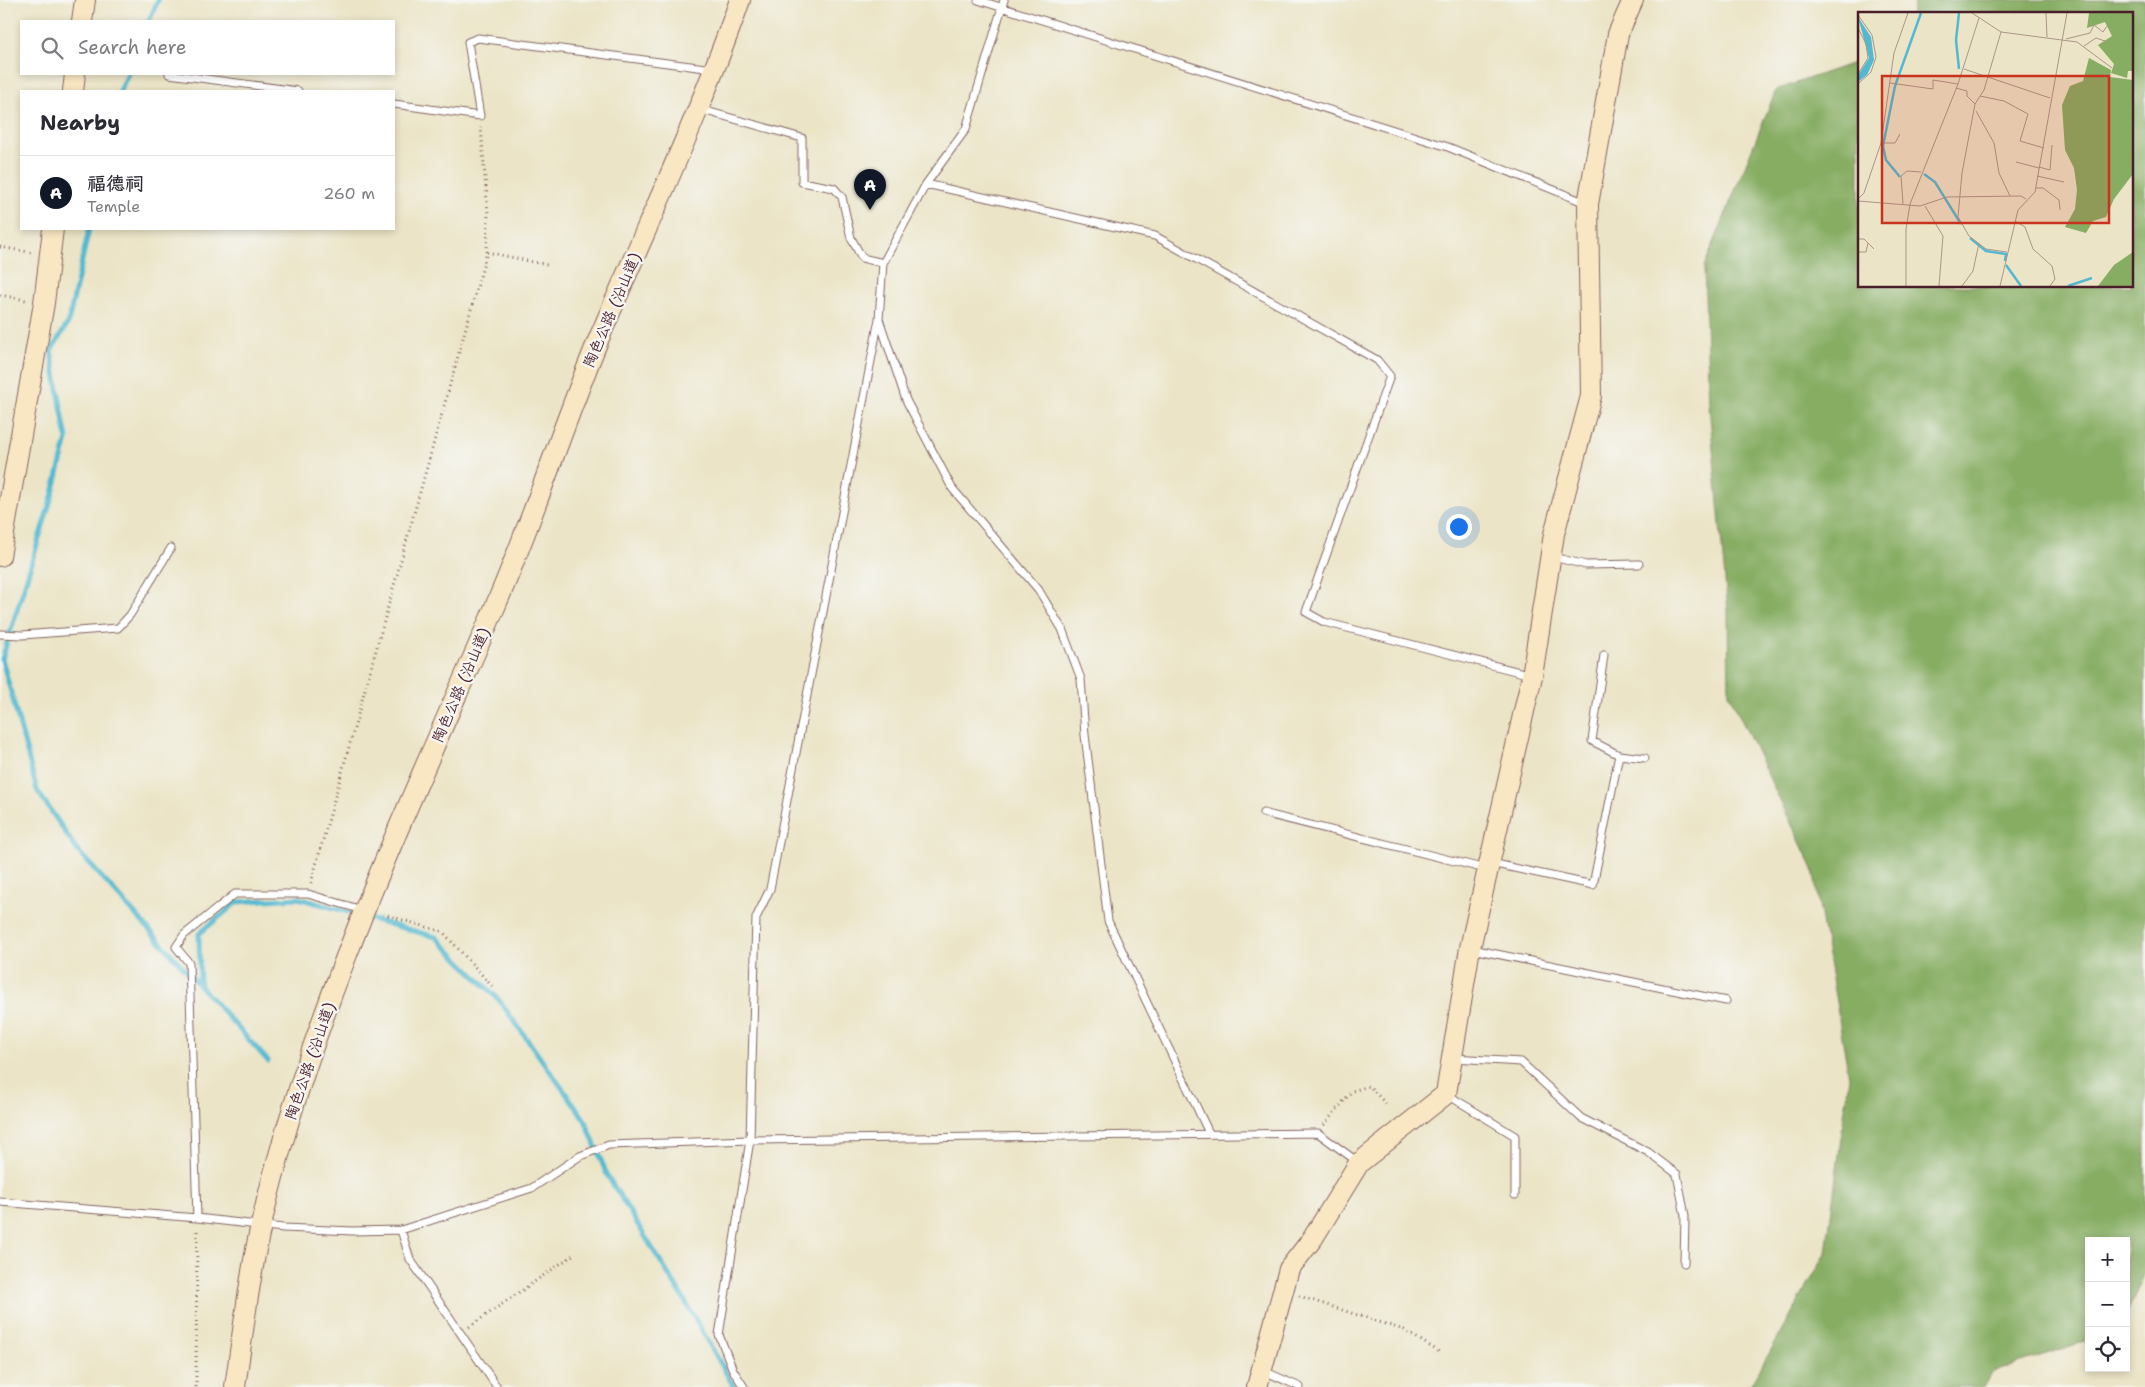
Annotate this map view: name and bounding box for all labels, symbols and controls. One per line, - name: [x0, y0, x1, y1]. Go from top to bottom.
- inset map: [1858, 12, 2132, 288]
- search box: [20, 20, 395, 75]
- icon: search: [38, 34, 66, 62]
- text: Search here: [78, 35, 187, 60]
- text: Nearby: [40, 109, 120, 137]
- pin: A: [854, 169, 886, 210]
- text: 福德祠: [87, 171, 144, 196]
- text: A: [50, 183, 62, 204]
- text: 260 m: [323, 183, 375, 204]
- text: Temple: [87, 196, 140, 217]
- street label: 陶色公路 (沿山道): [579, 250, 645, 370]
- your location: [1446, 514, 1472, 540]
- street label: 陶色公路 (沿山道): [428, 625, 494, 745]
- street label: 陶色公路 (沿山道): [281, 1000, 339, 1122]
- map controls: [2085, 1237, 2130, 1372]
- button: +: [2085, 1237, 2130, 1282]
- button: −: [2085, 1282, 2130, 1327]
- button: locate: [2085, 1327, 2130, 1372]

